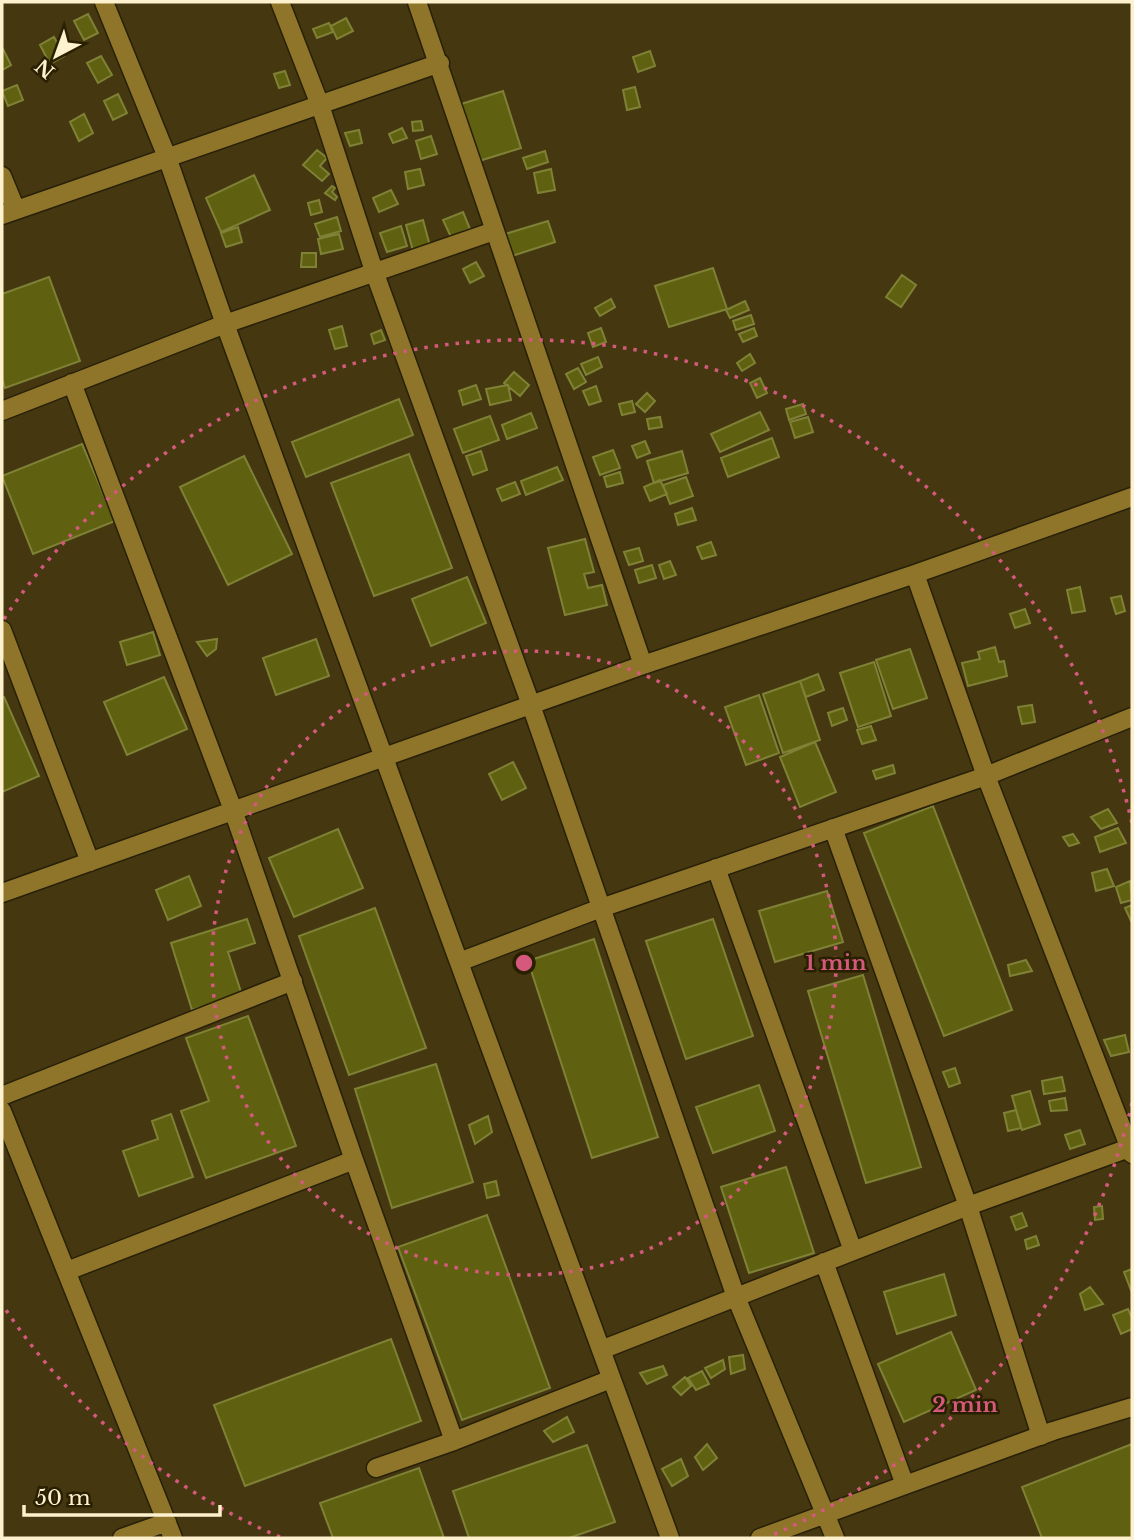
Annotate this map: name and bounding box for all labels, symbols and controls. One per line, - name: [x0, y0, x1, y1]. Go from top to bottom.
- north arrow: [21, 21, 91, 91]
- text: N: [31, 54, 59, 83]
- text: 1 min: [806, 950, 866, 976]
- centre of rings: [512, 951, 536, 975]
- text: 2 min: [932, 1392, 998, 1418]
- scale bar: [24, 1474, 220, 1518]
- text: 50 m: [35, 1485, 91, 1511]

